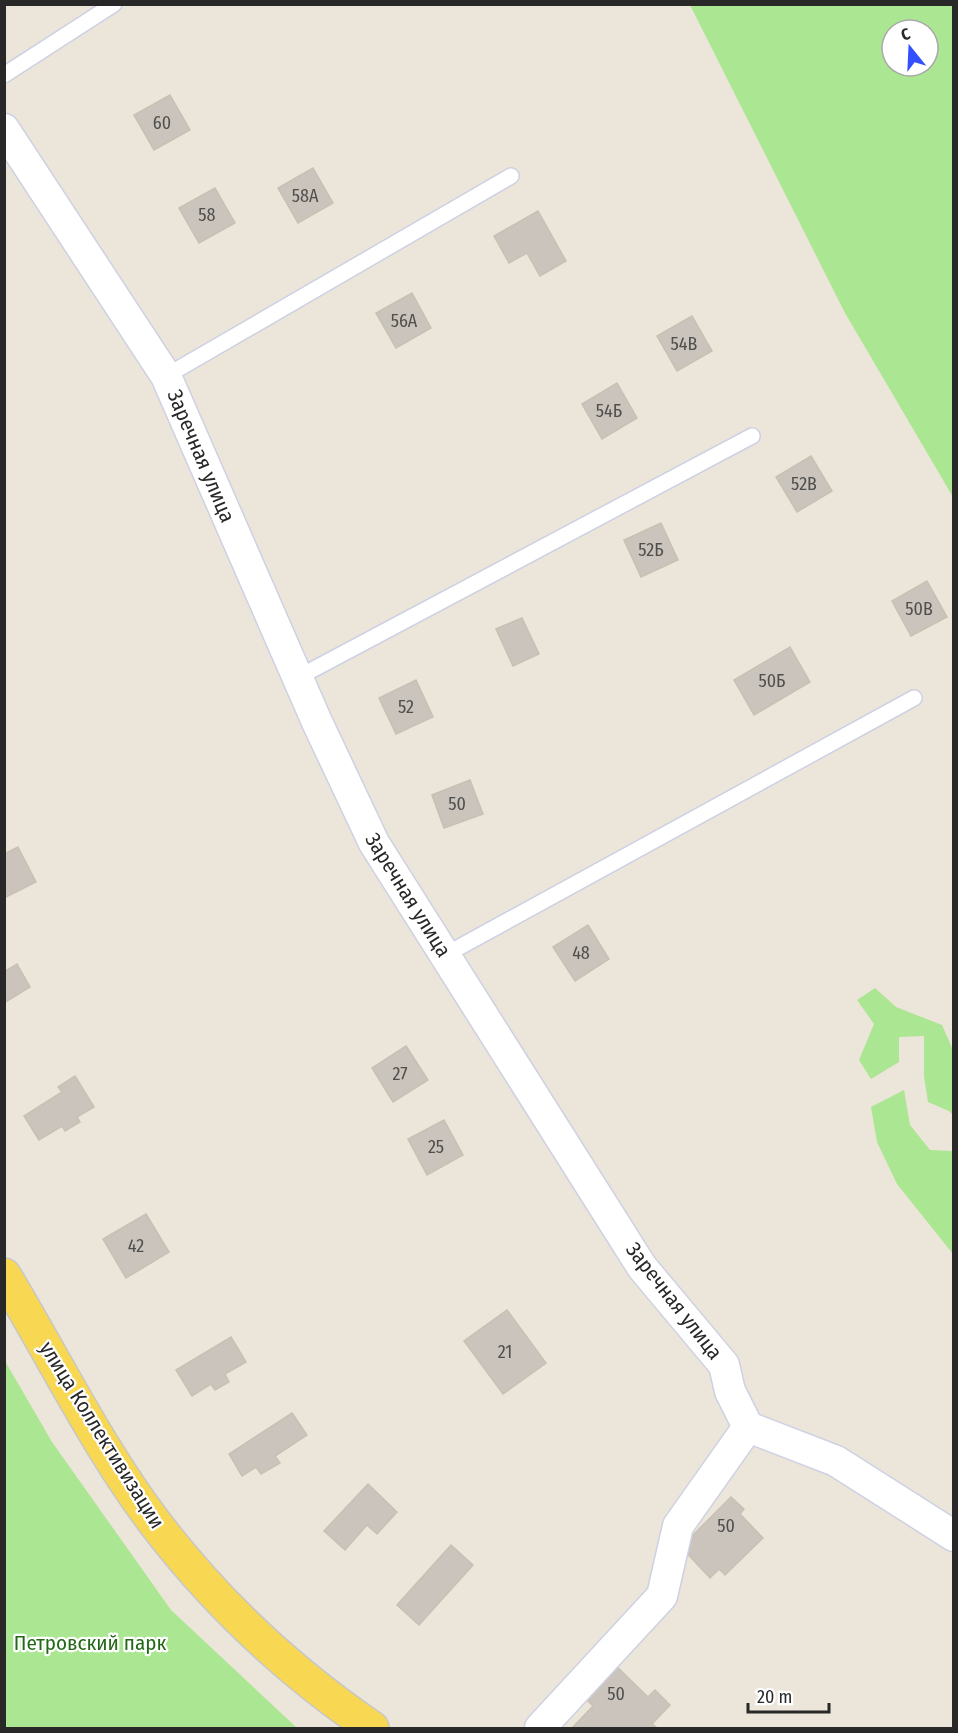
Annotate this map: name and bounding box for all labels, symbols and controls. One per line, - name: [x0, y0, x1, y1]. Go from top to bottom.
- north arrow: [880, 18, 940, 78]
- text: С: [899, 24, 913, 45]
- house number: 60: [153, 112, 171, 134]
- house number: 58А: [292, 185, 319, 207]
- house number: 58: [198, 204, 216, 226]
- house number: 56А: [391, 310, 418, 332]
- house number: 54В: [671, 333, 698, 355]
- street label: Заречная улица: [161, 386, 241, 526]
- house number: 54Б: [596, 400, 622, 422]
- house number: 52В: [791, 473, 817, 495]
- house number: 52Б: [638, 539, 664, 561]
- house number: 50В: [905, 598, 933, 620]
- house number: 50Б: [758, 670, 786, 692]
- house number: 52: [398, 696, 414, 718]
- house number: 50: [448, 793, 466, 815]
- street label: Заречная улица: [359, 828, 457, 962]
- house number: 48: [572, 942, 590, 964]
- house number: 27: [392, 1063, 408, 1085]
- house number: 25: [428, 1136, 444, 1158]
- house number: 42: [128, 1235, 144, 1257]
- street label: Заречная улица: [620, 1237, 728, 1365]
- street label: улица Коллективизации: [34, 1337, 170, 1533]
- house number: 21: [498, 1341, 512, 1363]
- house number: 50: [717, 1515, 735, 1537]
- park label: Петровский парк: [14, 1630, 166, 1656]
- scale bar: [748, 1676, 829, 1714]
- house number: 50: [607, 1683, 625, 1705]
- text: 20 m: [757, 1686, 792, 1708]

